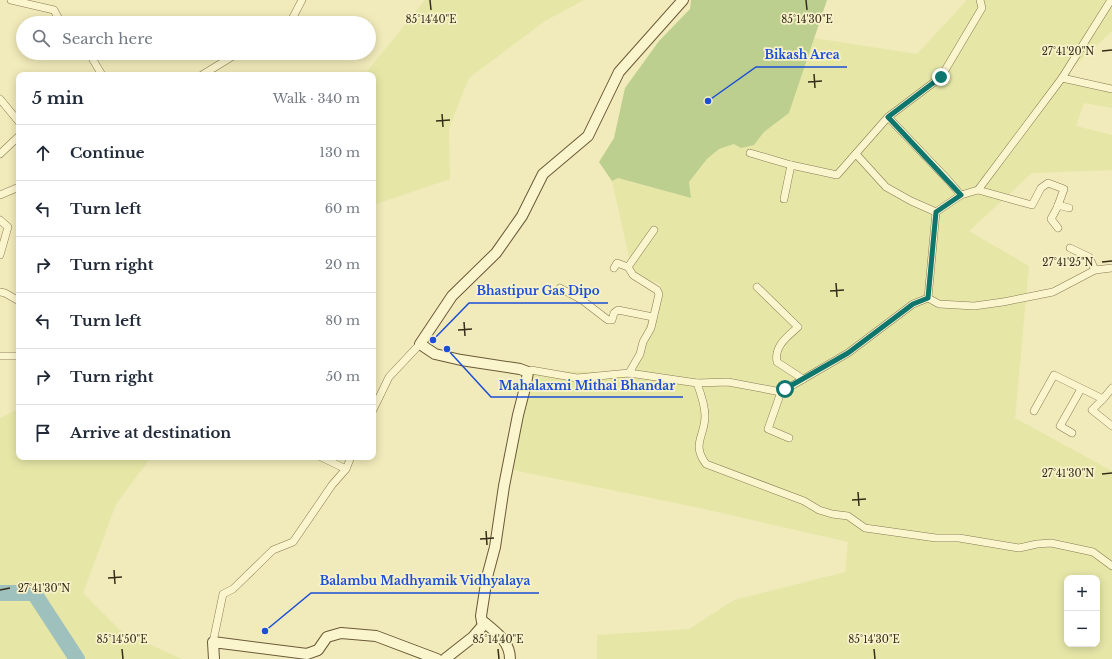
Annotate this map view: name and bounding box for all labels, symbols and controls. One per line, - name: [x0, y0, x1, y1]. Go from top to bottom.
- text: 85°14'40"E: [405, 13, 457, 26]
- text: 85°14'30"E: [781, 13, 833, 26]
- search box: [16, 16, 376, 60]
- icon: search: [30, 27, 52, 49]
- text: Search here: [62, 29, 153, 48]
- callout: Bikash Area: [756, 43, 847, 67]
- text: 27°41'20"N: [1042, 45, 1094, 58]
- text: Bikash Area: [764, 47, 840, 62]
- route end: [932, 68, 950, 86]
- text: 5 min: [32, 88, 84, 109]
- text: Walk · 340 m: [273, 90, 360, 107]
- icon: ahead: [32, 142, 54, 164]
- text: Continue: [70, 143, 145, 162]
- text: 130 m: [319, 144, 360, 161]
- icon: left: [32, 198, 54, 220]
- text: Turn left: [70, 199, 141, 218]
- text: 60 m: [325, 200, 360, 217]
- icon: right: [32, 254, 54, 276]
- text: Turn right: [70, 255, 153, 274]
- text: 20 m: [325, 256, 360, 273]
- text: 27°41'25"N: [1042, 256, 1094, 269]
- callout: Bhastipur Gas Dipo: [469, 279, 608, 303]
- text: Bhastipur Gas Dipo: [476, 283, 600, 298]
- icon: left: [32, 310, 54, 332]
- text: Turn left: [70, 311, 141, 330]
- text: 80 m: [325, 312, 360, 329]
- icon: right: [32, 366, 54, 388]
- text: Turn right: [70, 367, 153, 386]
- text: 50 m: [326, 368, 360, 385]
- callout: Mahalaxmi Mithai Bhandar: [491, 373, 683, 397]
- text: Mahalaxmi Mithai Bhandar: [499, 378, 675, 393]
- route start: [776, 380, 794, 398]
- icon: arrive: [32, 422, 54, 444]
- text: Arrive at destination: [70, 423, 231, 442]
- text: 27°41'30"N: [1042, 467, 1094, 480]
- callout: Balambu Madhyamik Vidhyalaya: [311, 569, 539, 593]
- text: Balambu Madhyamik Vidhyalaya: [320, 573, 530, 588]
- map controls: [1064, 575, 1100, 647]
- button: +: [1064, 575, 1100, 611]
- text: 27°41'30"N: [18, 582, 70, 595]
- button: −: [1064, 611, 1100, 647]
- text: 85°14'50"E: [96, 633, 148, 646]
- text: 85°14'40"E: [472, 633, 524, 646]
- text: 85°14'30"E: [848, 633, 900, 646]

